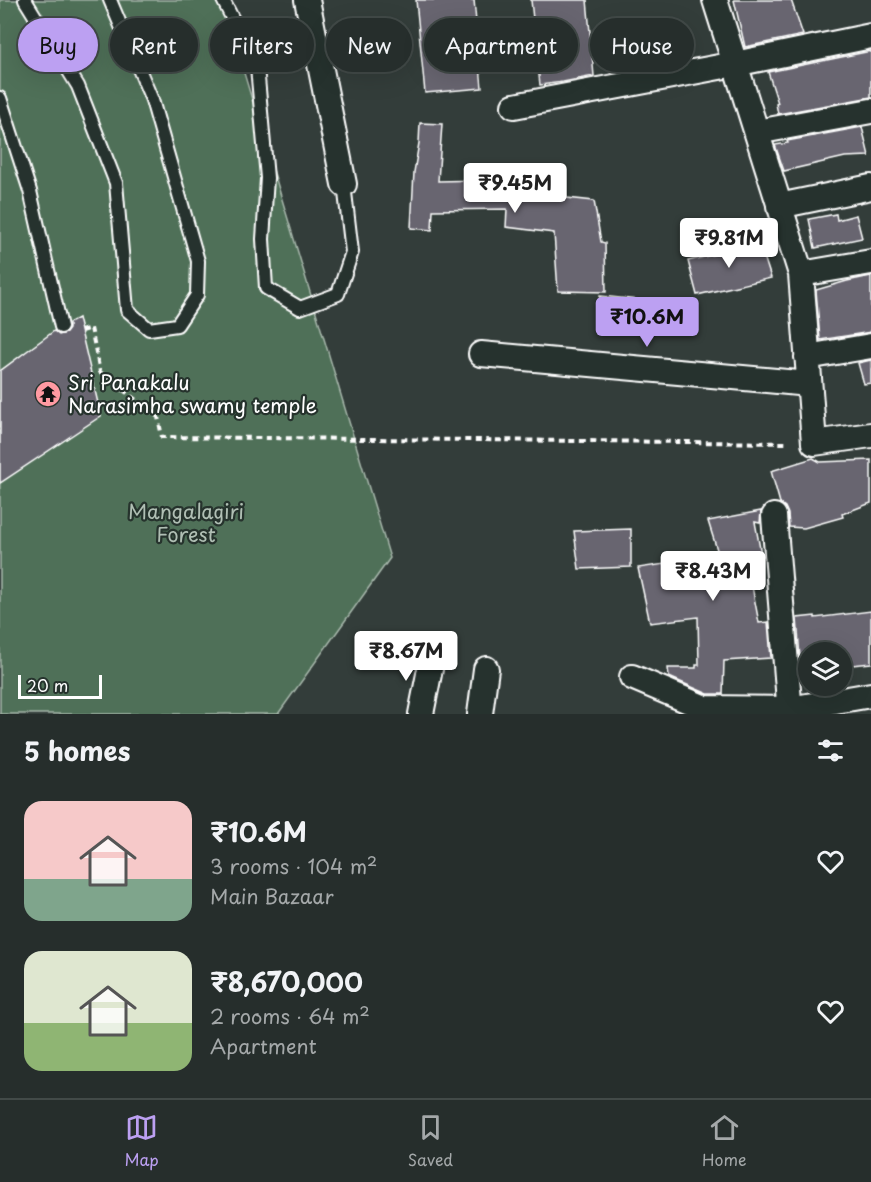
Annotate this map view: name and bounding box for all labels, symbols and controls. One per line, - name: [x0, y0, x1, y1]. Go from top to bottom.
- chip: Buy: [18, 18, 98, 72]
- chip: Rent: [110, 18, 198, 72]
- chip: Filters: [210, 18, 314, 72]
- chip: New: [326, 18, 412, 72]
- chip: Apartment: [424, 18, 578, 72]
- chip: House: [590, 18, 694, 72]
- pin: ₹9.45M: [466, 163, 564, 214]
- text: ₹9.45M: [478, 167, 552, 197]
- pin: ₹9.81M: [680, 218, 778, 269]
- text: ₹9.81M: [694, 222, 764, 252]
- pin: ₹10.6M: [598, 297, 696, 348]
- text: ₹10.6M: [610, 301, 684, 331]
- place label: Sri Panakalu Narasimha swamy temple: [68, 367, 317, 420]
- temple icon: Sri Panakalu Narasimha swamy temple: [33, 379, 63, 409]
- park label: Mangalagiri Forest: [128, 496, 244, 549]
- pin: ₹8.43M: [664, 551, 762, 602]
- text: ₹8.43M: [675, 555, 751, 585]
- pin: ₹8.67M: [357, 631, 455, 682]
- text: ₹8.67M: [368, 635, 444, 665]
- map controls: [798, 642, 852, 696]
- button: layers: [798, 642, 852, 696]
- scale bar: [18, 672, 102, 700]
- text: 20 m: [27, 673, 68, 697]
- text: 5 homes: [24, 731, 130, 770]
- icon: filters: [814, 734, 847, 767]
- text: ₹10.6M: [210, 812, 307, 851]
- icon: home: [72, 825, 144, 897]
- icon: heart: [814, 845, 847, 878]
- text: 3 rooms · 104 m²: [210, 851, 377, 881]
- text: Main Bazaar: [210, 881, 334, 911]
- text: ₹8,670,000: [210, 962, 363, 1001]
- icon: home: [72, 975, 144, 1047]
- icon: heart: [814, 995, 847, 1028]
- text: 2 rooms · 64 m²: [210, 1001, 370, 1031]
- text: Apartment: [210, 1031, 317, 1061]
- tab: Map: [124, 1111, 159, 1171]
- tab: Saved: [408, 1111, 453, 1171]
- tab: Home: [702, 1111, 747, 1171]

